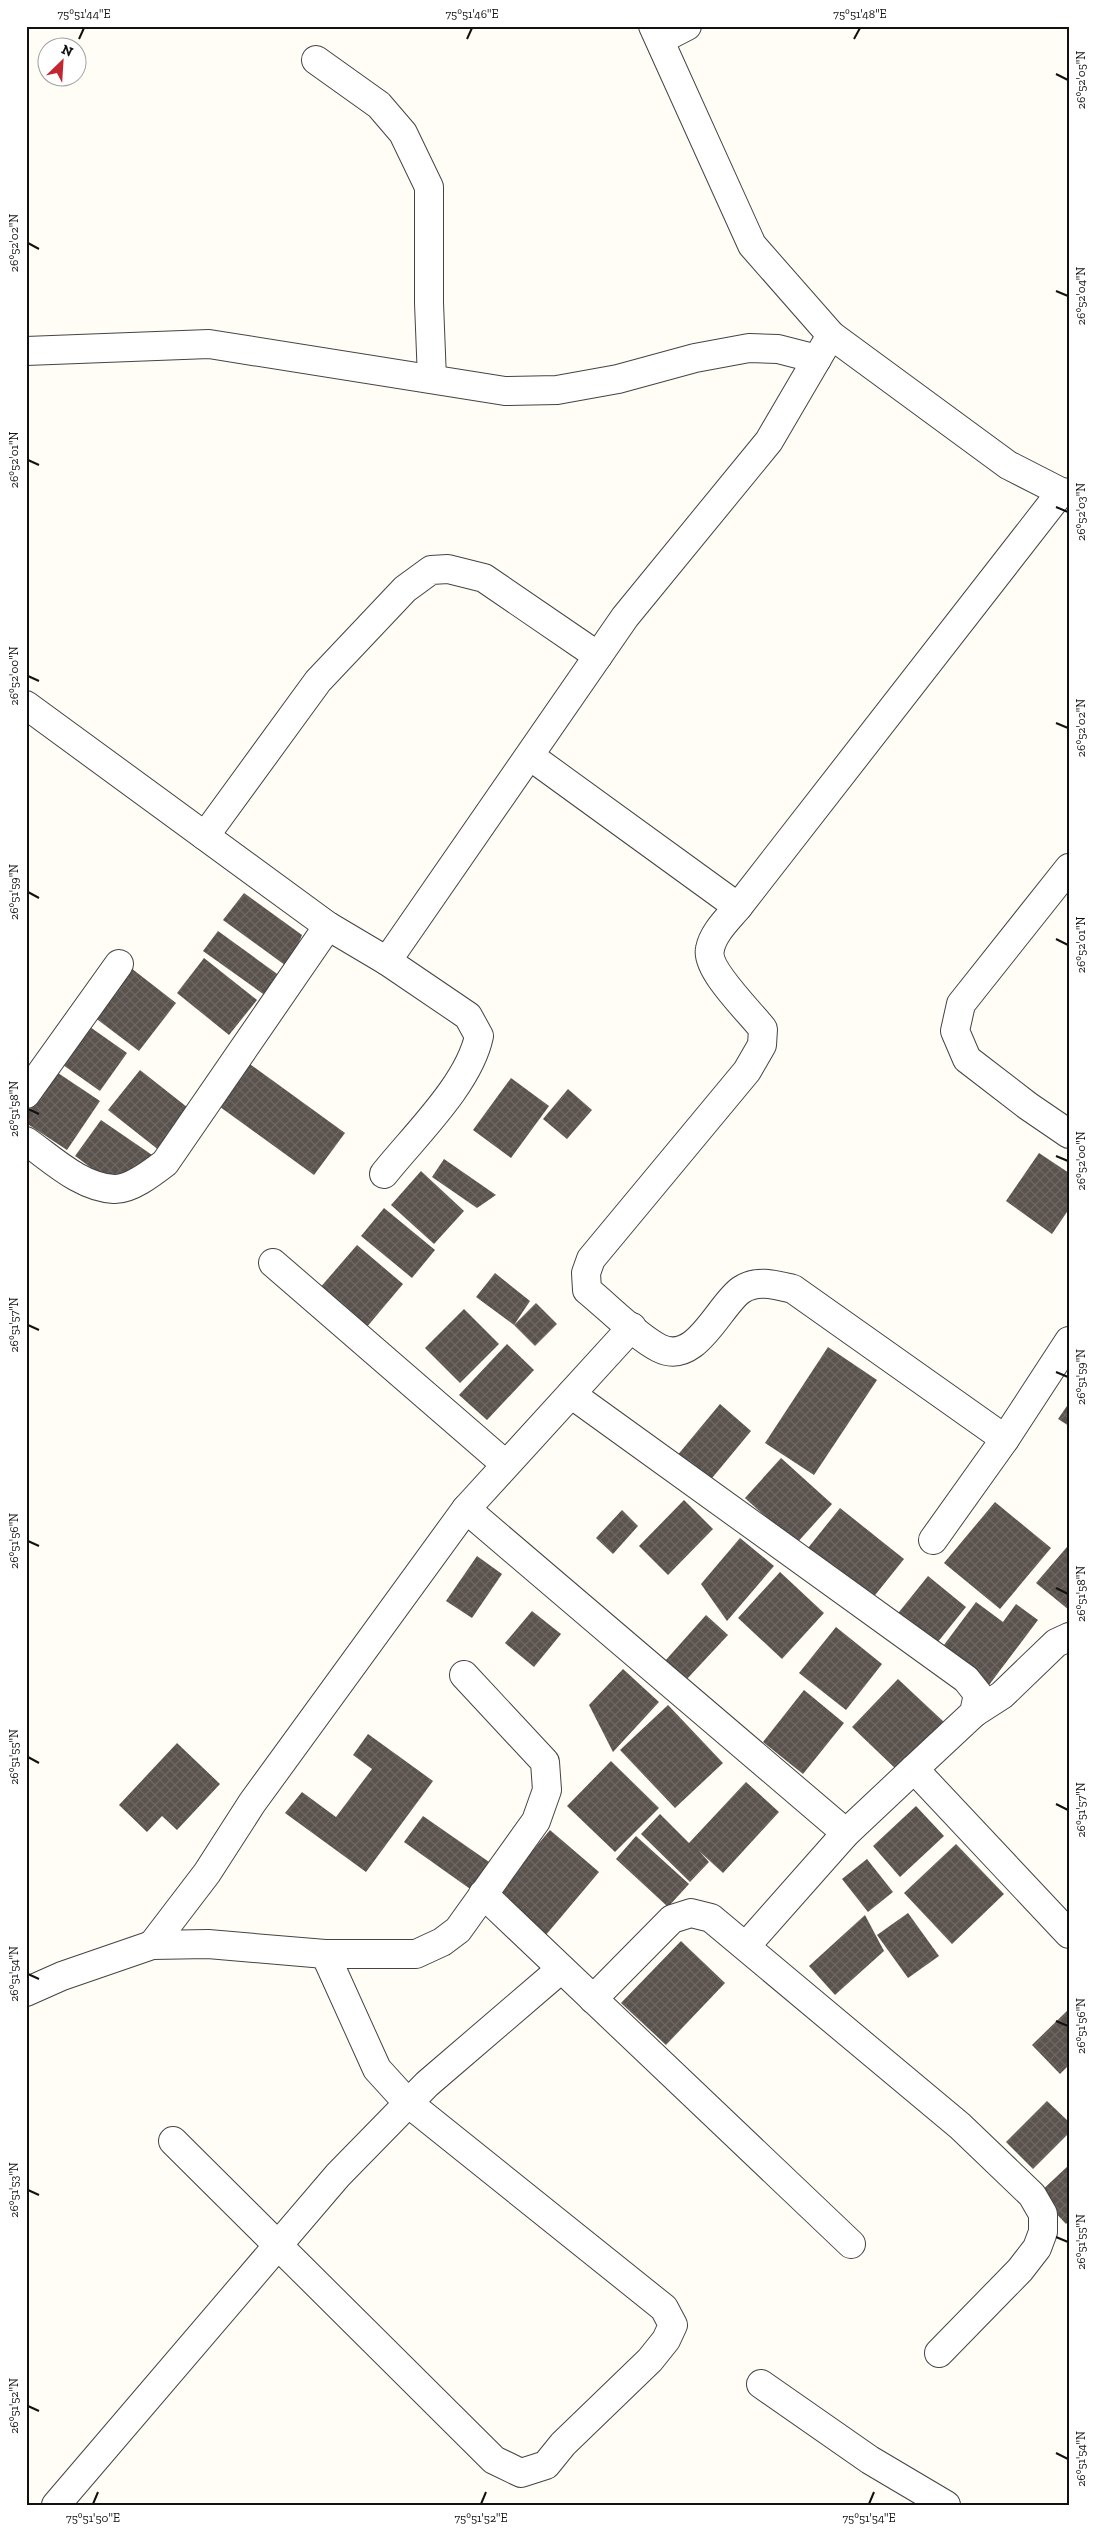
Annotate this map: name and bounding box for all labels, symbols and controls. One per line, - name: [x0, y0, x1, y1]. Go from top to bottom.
- text: 75°51'44"E: [57, 7, 111, 21]
- text: 75°51'46"E: [445, 7, 499, 21]
- text: 75°51'48"E: [833, 7, 887, 21]
- north arrow: [38, 38, 88, 88]
- text: N: [59, 41, 76, 61]
- text: 26°52'05"N: [1074, 51, 1088, 109]
- text: 26°52'02"N: [7, 214, 21, 272]
- text: 26°52'04"N: [1074, 267, 1088, 325]
- text: 26°52'01"N: [7, 432, 21, 488]
- text: 26°52'03"N: [1074, 483, 1088, 541]
- text: 26°52'00"N: [7, 646, 21, 706]
- text: 26°52'02"N: [1074, 699, 1088, 757]
- text: 26°51'59"N: [7, 864, 21, 920]
- text: 26°52'01"N: [1074, 917, 1088, 973]
- text: 26°51'58"N: [7, 1081, 21, 1137]
- text: 26°52'00"N: [1074, 1131, 1088, 1191]
- text: 26°51'57"N: [7, 1297, 21, 1353]
- text: 26°51'59"N: [1074, 1349, 1088, 1405]
- text: 26°51'56"N: [7, 1513, 21, 1569]
- text: 26°51'58"N: [1074, 1566, 1088, 1622]
- text: 26°51'55"N: [7, 1729, 21, 1785]
- text: 26°51'57"N: [1074, 1782, 1088, 1838]
- text: 26°51'54"N: [7, 1946, 21, 2002]
- text: 26°51'56"N: [1074, 1998, 1088, 2054]
- text: 26°51'53"N: [7, 2162, 21, 2218]
- text: 26°51'55"N: [1074, 2214, 1088, 2270]
- text: 26°51'52"N: [7, 2378, 21, 2434]
- text: 26°51'54"N: [1074, 2431, 1088, 2487]
- text: 75°51'50"E: [66, 2511, 120, 2525]
- text: 75°51'52"E: [454, 2511, 508, 2525]
- text: 75°51'54"E: [842, 2511, 896, 2525]

